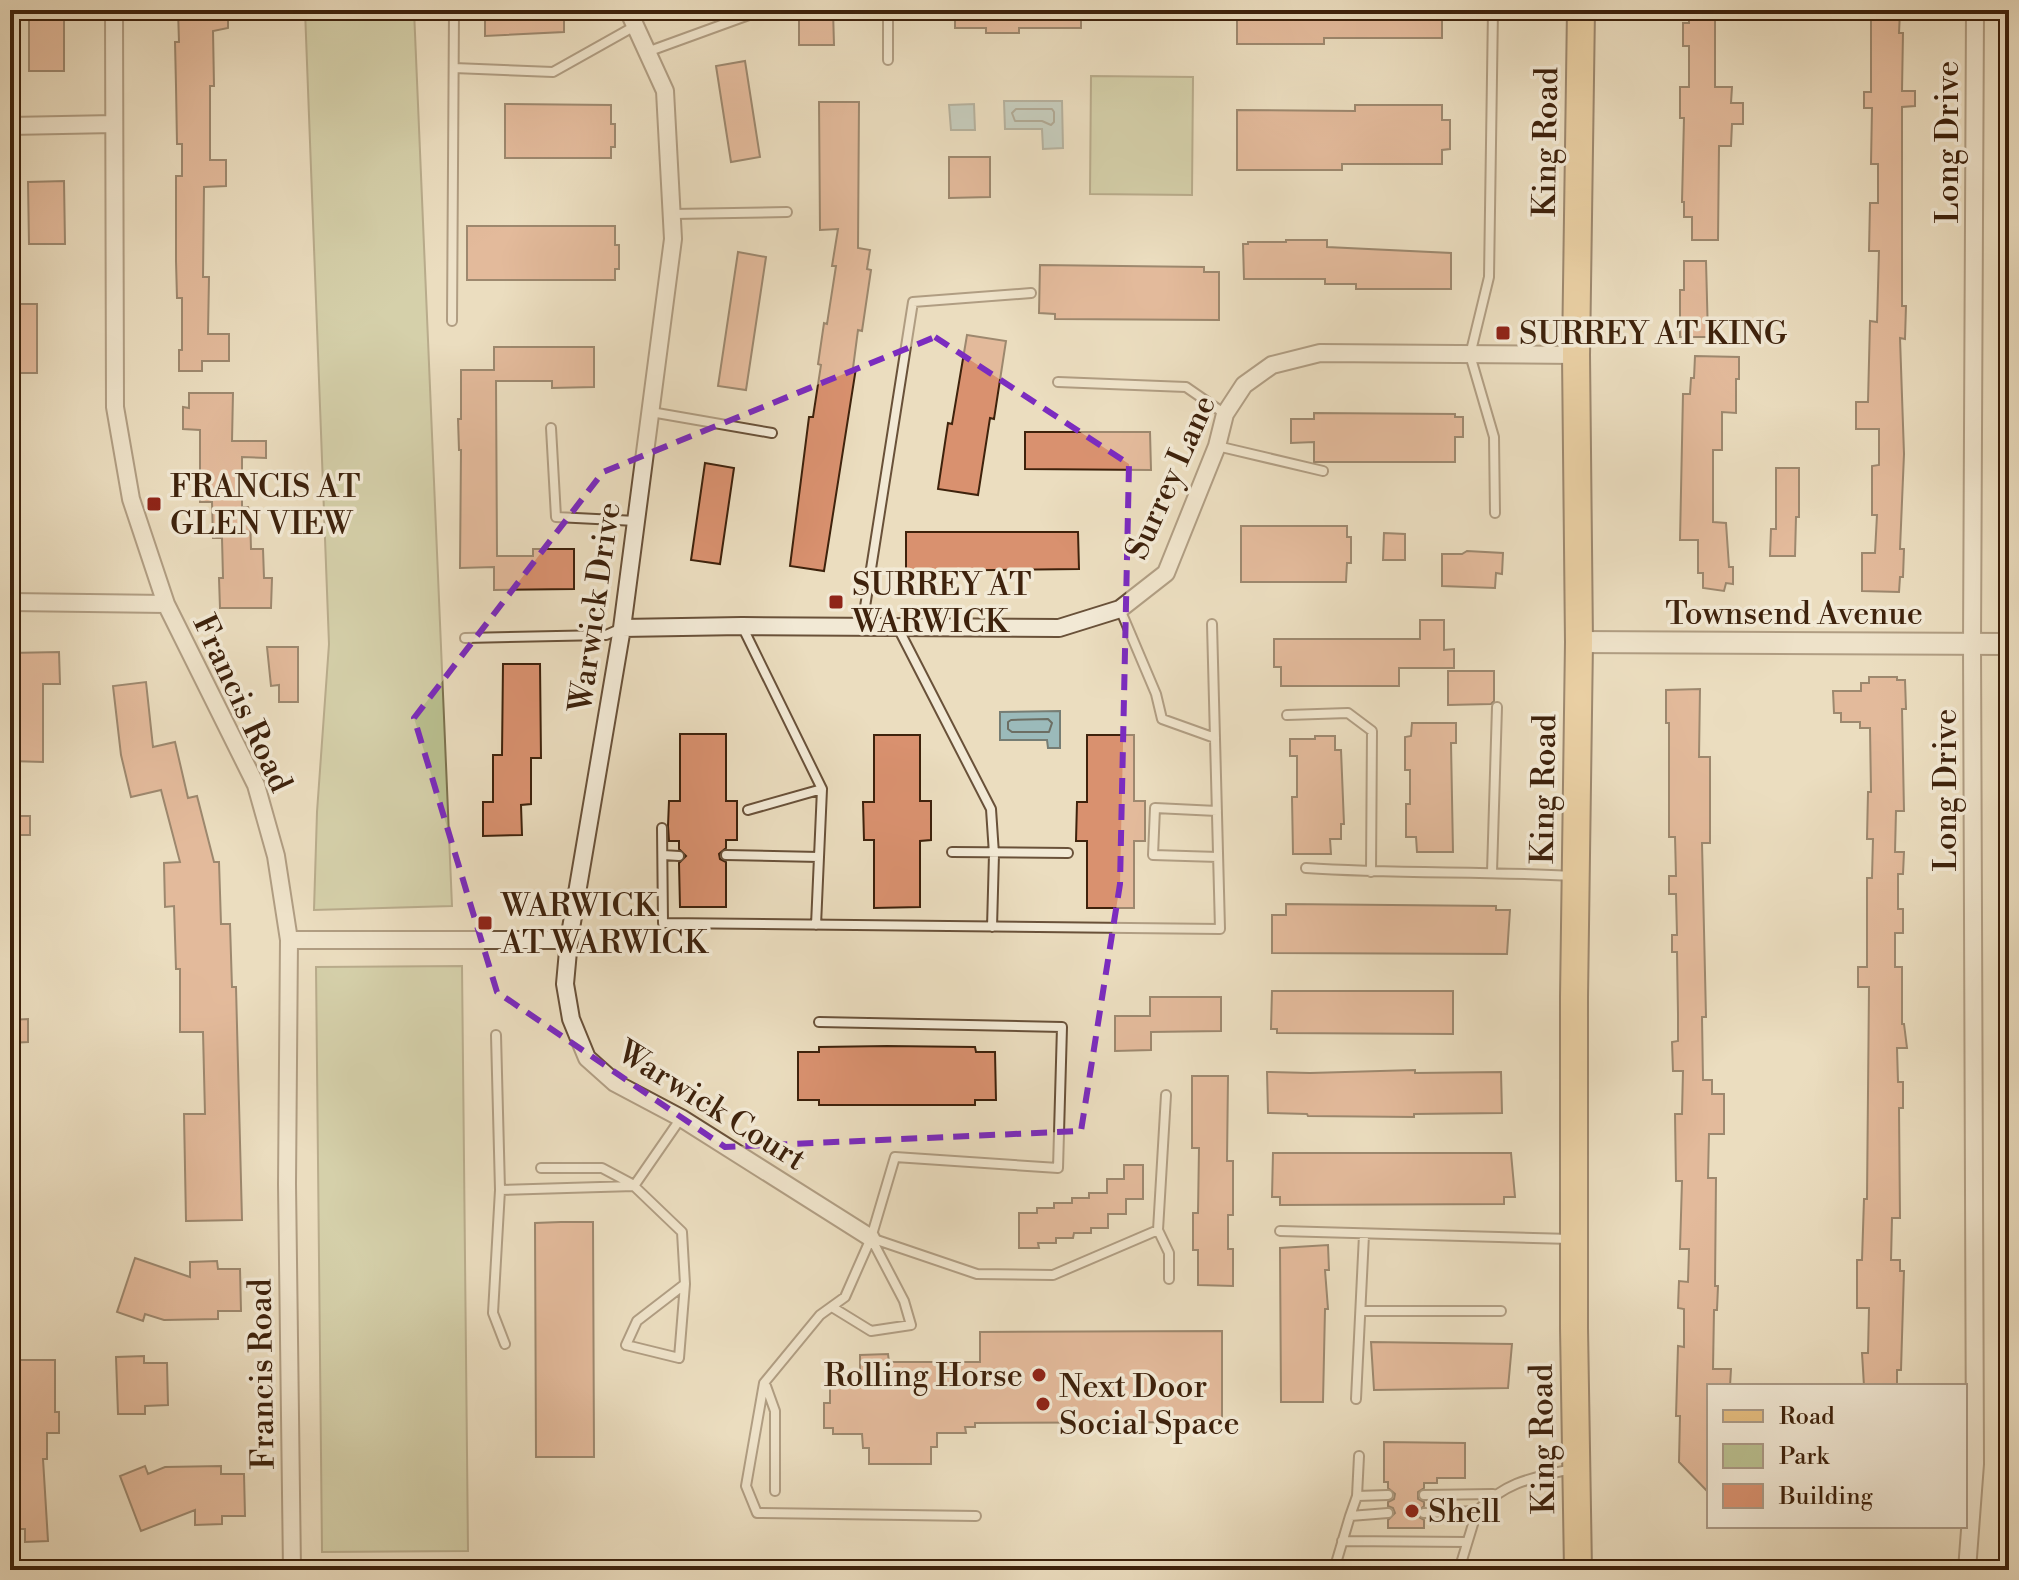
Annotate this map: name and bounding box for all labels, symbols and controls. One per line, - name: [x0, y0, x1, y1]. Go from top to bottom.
- street label: Long Drive: [1928, 61, 1968, 223]
- street label: King Road: [1525, 67, 1567, 218]
- place label: SURREY AT KING: [1519, 314, 1788, 354]
- marker: SURREY AT KING: [1494, 324, 1512, 342]
- street label: Surrey Lane: [1117, 389, 1225, 566]
- place label: FRANCIS AT GLEN VIEW: [170, 467, 361, 544]
- marker: FRANCIS AT GLEN VIEW: [145, 495, 163, 513]
- street label: Warwick Drive: [560, 500, 630, 716]
- place label: SURREY AT WARWICK: [851, 565, 1032, 642]
- marker: SURREY AT WARWICK: [827, 593, 845, 611]
- street label: Townsend Avenue: [1665, 594, 1923, 634]
- street label: Francis Road: [184, 608, 301, 799]
- street label: Long Drive: [1926, 709, 1966, 871]
- street label: King Road: [1523, 714, 1565, 865]
- place label: WARWICK AT WARWICK: [500, 886, 710, 963]
- marker: WARWICK AT WARWICK: [476, 914, 494, 932]
- street label: Warwick Court: [609, 1032, 813, 1180]
- street label: Francis Road: [240, 1278, 284, 1470]
- place label: Rolling Horse: [824, 1356, 1023, 1396]
- street label: King Road: [1522, 1363, 1564, 1514]
- marker: Rolling Horse: [1030, 1366, 1048, 1384]
- place label: Next Door Social Space: [1059, 1367, 1240, 1444]
- legend: [1707, 1384, 1967, 1528]
- marker: Next Door Social Space: [1034, 1395, 1052, 1413]
- text: Road: [1779, 1402, 1835, 1432]
- text: Park: [1779, 1442, 1830, 1472]
- text: Building: [1778, 1482, 1873, 1512]
- place label: Shell: [1428, 1492, 1501, 1532]
- marker: Shell: [1403, 1502, 1421, 1520]

